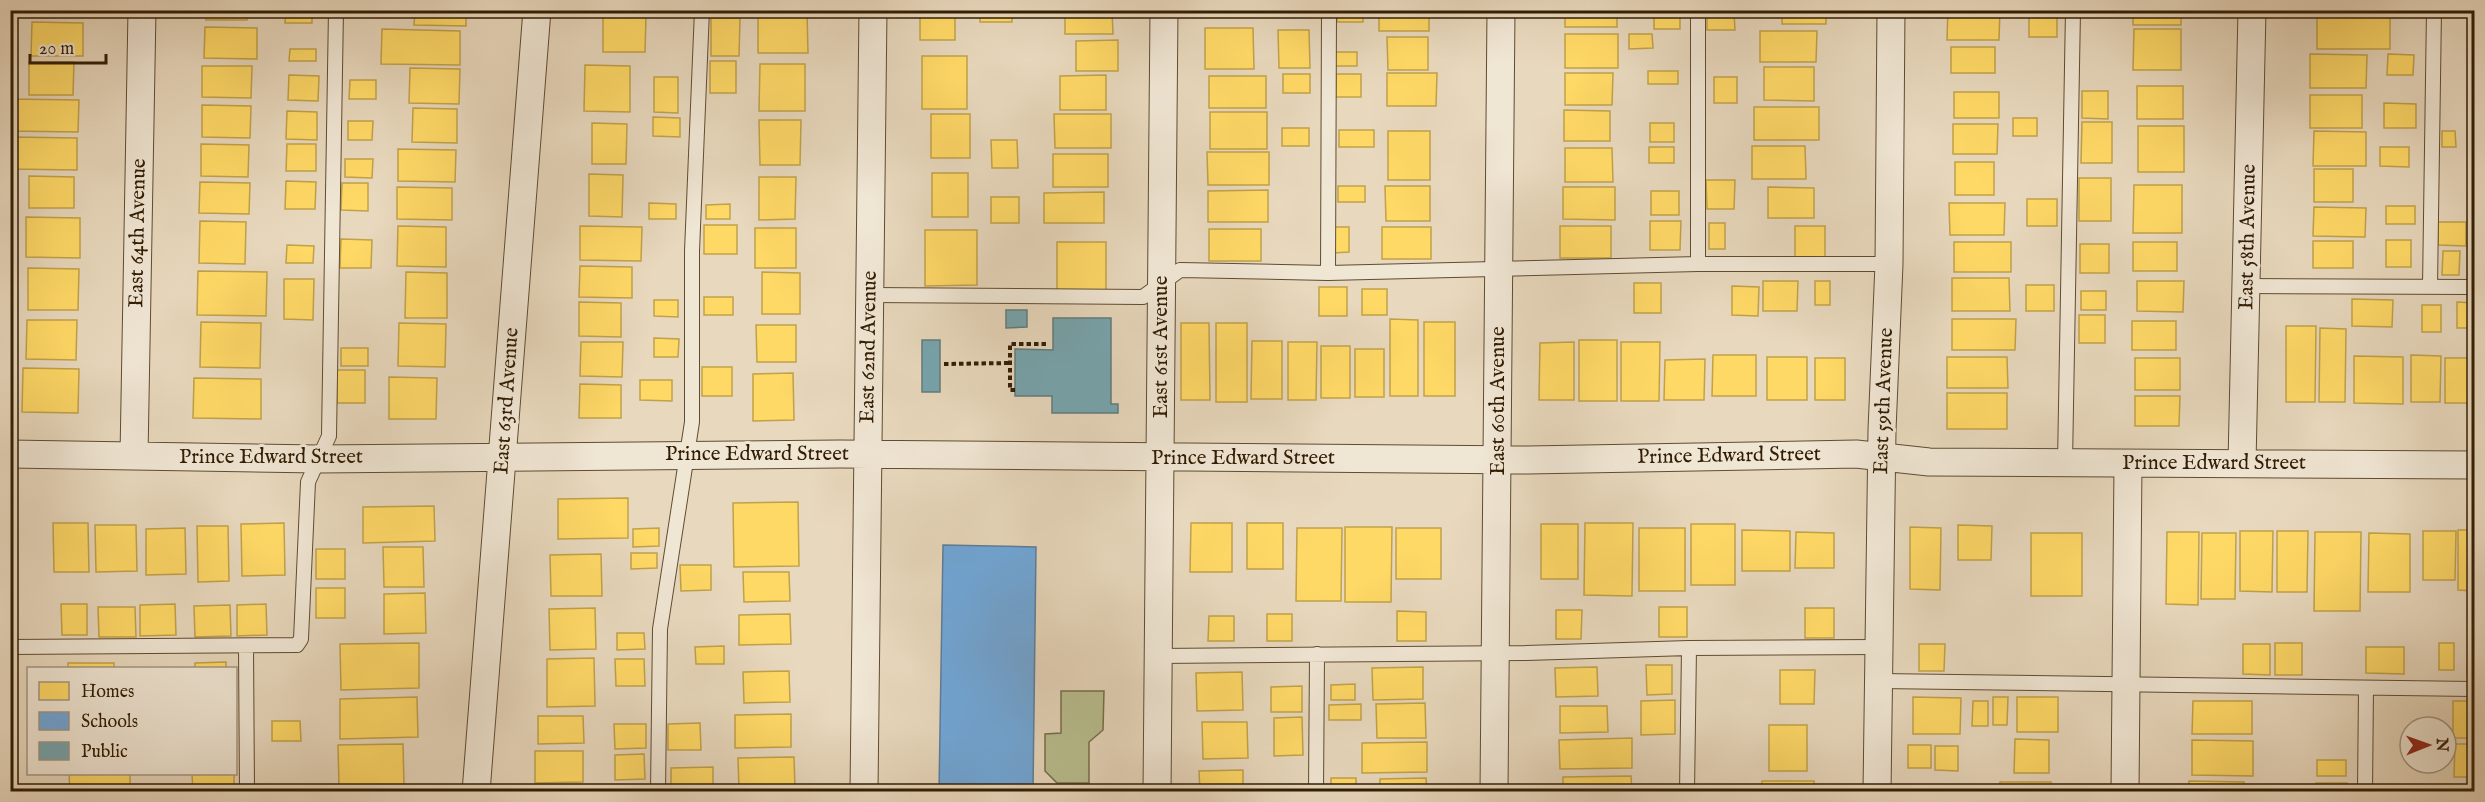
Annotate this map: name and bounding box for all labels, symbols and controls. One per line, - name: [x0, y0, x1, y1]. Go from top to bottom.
- scale bar: [30, 27, 106, 65]
- text: 20 m: [39, 38, 74, 61]
- street label: East 64th Avenue: [123, 158, 153, 308]
- street label: East 58th Avenue: [2233, 164, 2263, 310]
- street label: East 62nd Avenue: [854, 270, 884, 424]
- street label: East 61st Avenue: [1148, 275, 1175, 418]
- street label: East 63rd Avenue: [488, 326, 526, 475]
- street label: East 60th Avenue: [1485, 326, 1512, 476]
- street label: East 59th Avenue: [1868, 327, 1900, 475]
- street label: Prince Edward Street: [665, 441, 849, 468]
- street label: Prince Edward Street: [1637, 441, 1821, 471]
- street label: Prince Edward Street: [179, 444, 363, 471]
- street label: Prince Edward Street: [1151, 445, 1335, 472]
- street label: Prince Edward Street: [2122, 450, 2306, 477]
- legend: [27, 667, 237, 775]
- text: Homes: [81, 681, 134, 704]
- text: Schools: [81, 711, 138, 734]
- north arrow: [2398, 715, 2458, 775]
- text: N: [2431, 737, 2451, 752]
- text: Public: [81, 741, 128, 764]

